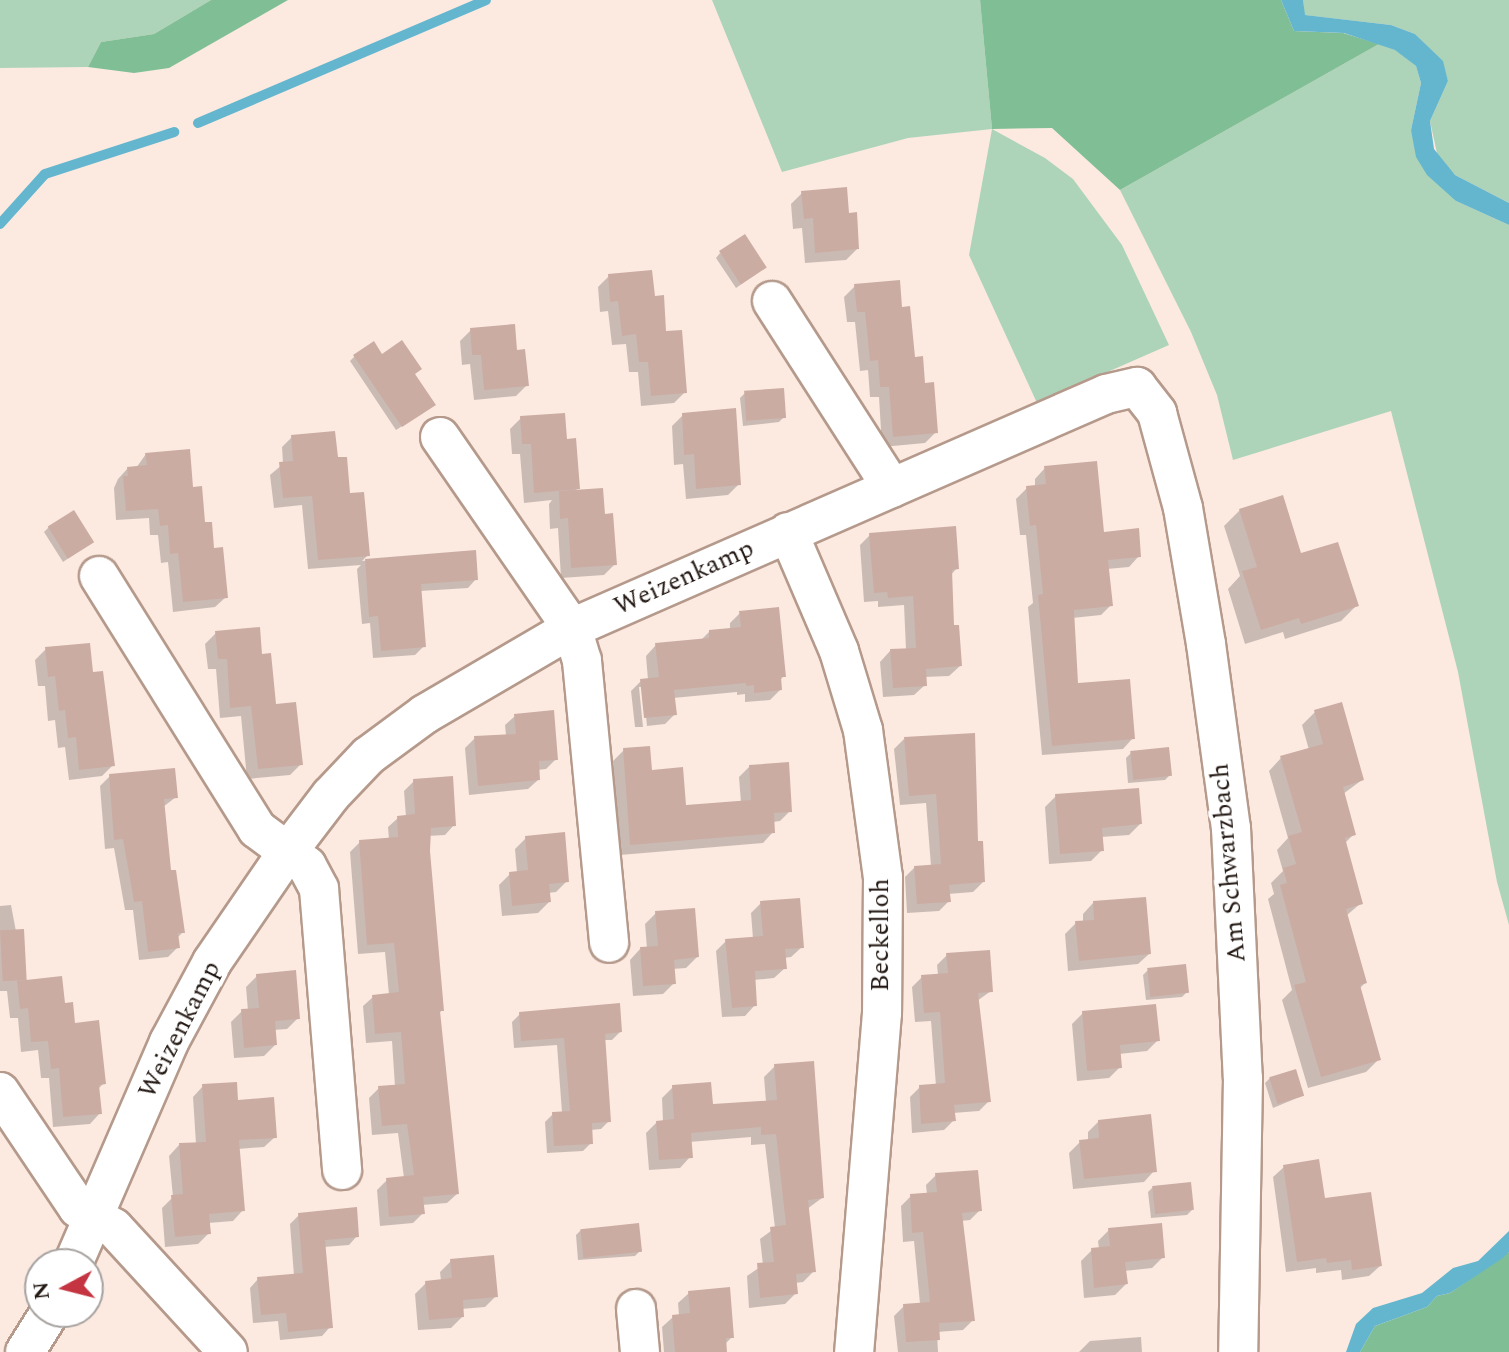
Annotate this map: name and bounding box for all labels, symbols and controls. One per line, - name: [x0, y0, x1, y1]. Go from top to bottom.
- street label: Weizenkamp: [609, 533, 759, 623]
- street label: Am Schwarzbach: [1205, 762, 1253, 964]
- street label: Beckelloh: [865, 878, 897, 992]
- street label: Weizenkamp: [132, 956, 228, 1104]
- north arrow: [24, 1248, 104, 1328]
- text: N: [24, 1280, 59, 1302]

